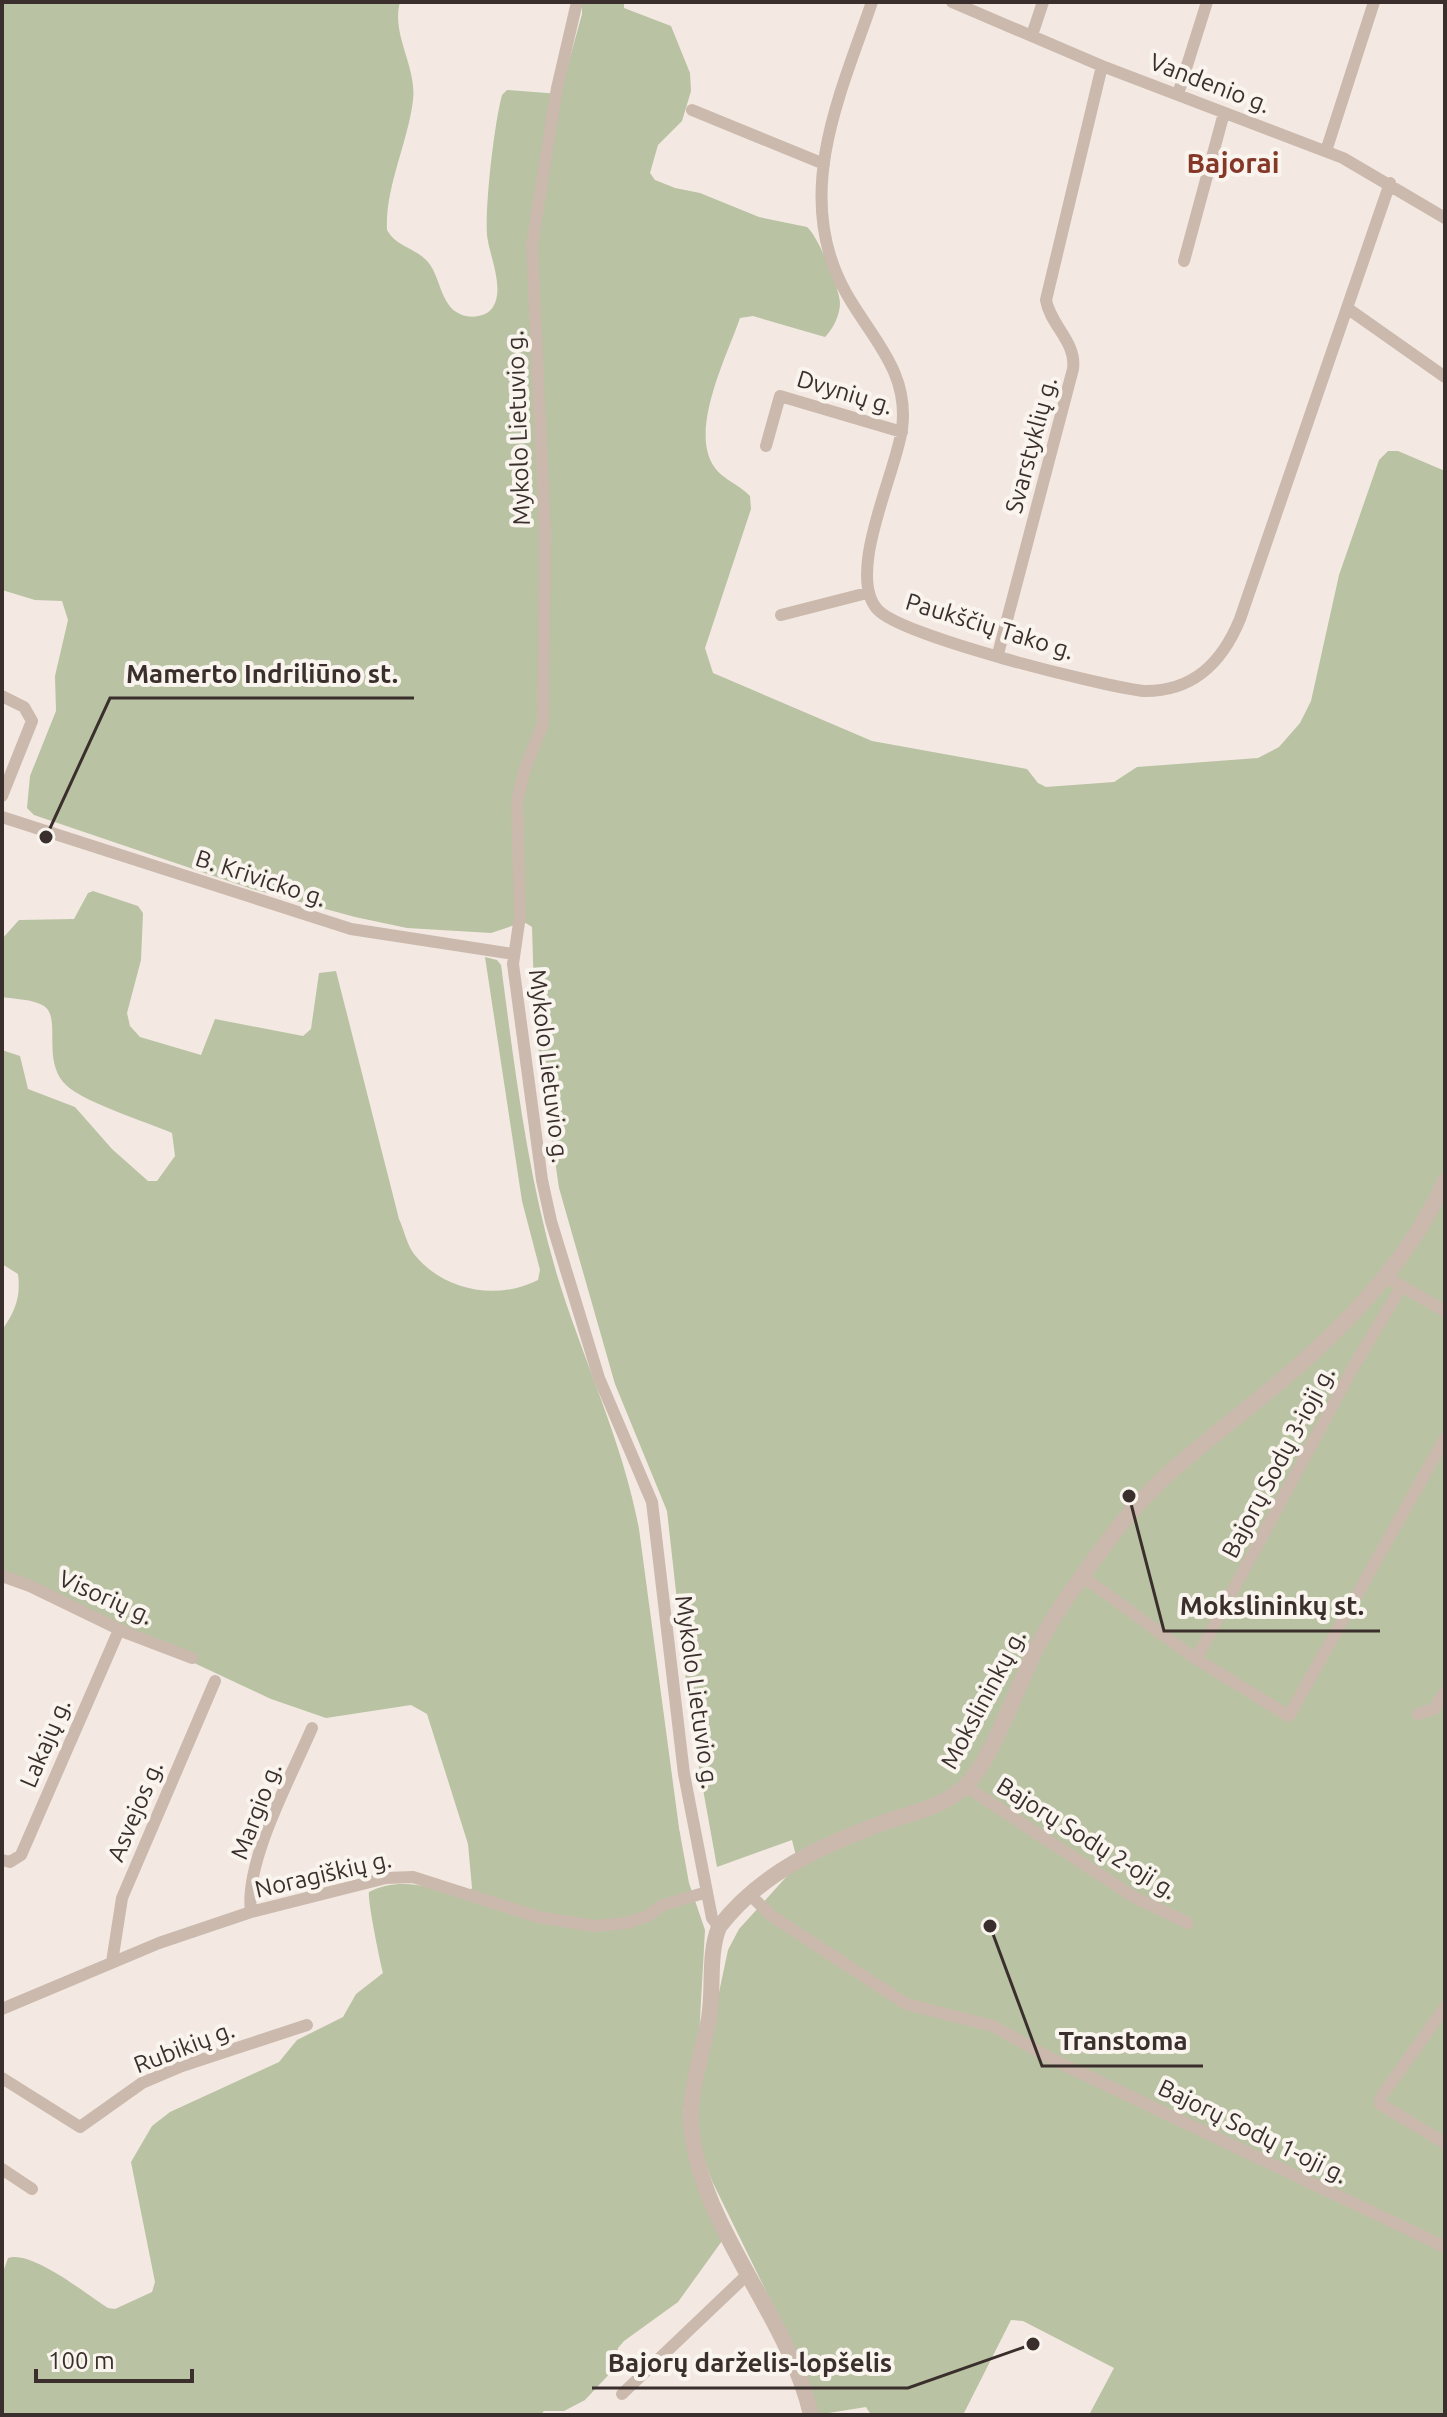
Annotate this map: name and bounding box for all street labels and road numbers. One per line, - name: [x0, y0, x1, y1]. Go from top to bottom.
- street label: Vandenio g.: [1146, 48, 1274, 118]
- street label: Mykolo Lietuvio g.: [501, 330, 535, 526]
- street label: Dvynių g.: [794, 365, 896, 419]
- street label: Svarstyklių g.: [1000, 374, 1062, 516]
- street label: Paukščių Tako g.: [903, 588, 1077, 664]
- street label: B. Krivicko g.: [192, 844, 330, 912]
- street label: Mykolo Lietuvio g.: [524, 968, 574, 1164]
- street label: Bajorų Sodų 3-ioji g.: [1216, 1362, 1340, 1562]
- street label: Visorių g.: [55, 1564, 157, 1630]
- street label: Mykolo Lietuvio g.: [670, 1594, 724, 1790]
- street label: Mokslininkų g.: [935, 1625, 1031, 1773]
- street label: Lakajų g.: [14, 1695, 76, 1791]
- street label: Asvejos g.: [102, 1757, 168, 1865]
- street label: Margio g.: [225, 1759, 287, 1863]
- street label: Bajorų Sodų 2-oji g.: [992, 1772, 1182, 1904]
- street label: Noragiškių g.: [252, 1845, 394, 1903]
- street label: Rubikių g.: [130, 2016, 238, 2078]
- street label: Bajorų Sodų 1-oji g.: [1154, 2073, 1352, 2189]

